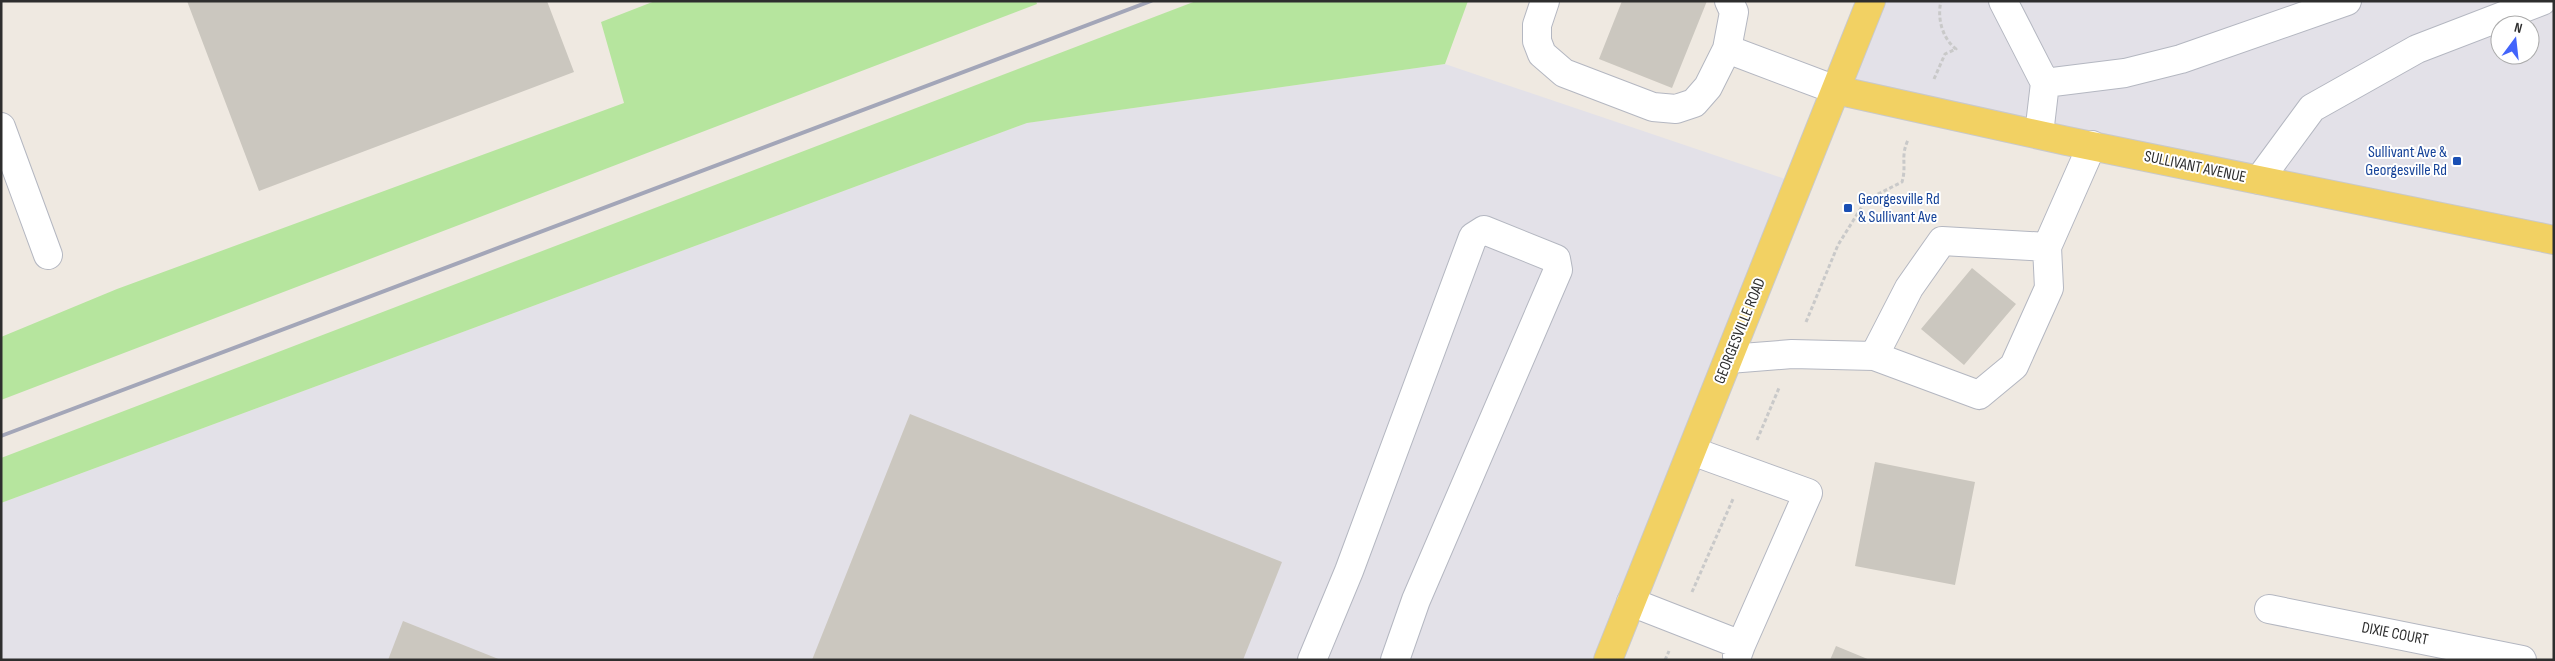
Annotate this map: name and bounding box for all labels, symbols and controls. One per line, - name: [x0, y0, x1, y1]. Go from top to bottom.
- north arrow: [2490, 15, 2540, 65]
- text: N: [2512, 19, 2524, 37]
- place label: Sullivant Ave & Georgesville Rd: [2365, 143, 2447, 180]
- street label: SULLIVANT AVENUE: [2142, 147, 2248, 187]
- marker: Sullivant Ave & Georgesville Rd: [2451, 155, 2463, 167]
- place label: Georgesville Rd & Sullivant Ave: [1858, 190, 1940, 227]
- marker: Georgesville Rd & Sullivant Ave: [1842, 202, 1854, 214]
- street label: GEORGESVILLE ROAD: [1710, 275, 1770, 387]
- street label: DIXIE COURT: [2360, 618, 2430, 650]

